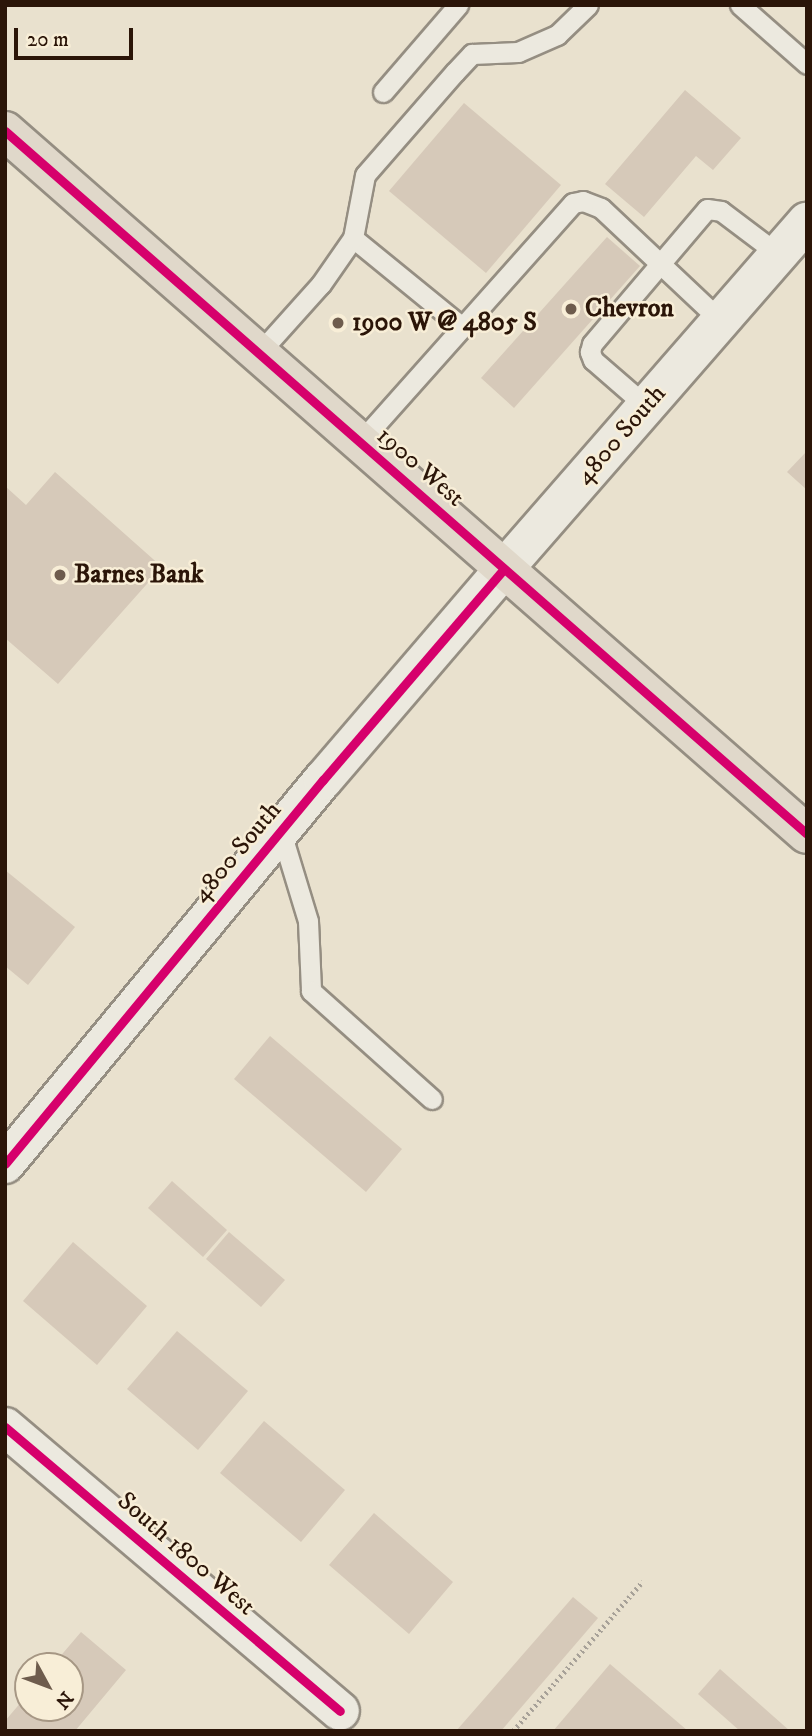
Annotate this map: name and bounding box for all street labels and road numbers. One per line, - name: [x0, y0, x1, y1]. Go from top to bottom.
- street label: 4800 South: [569, 379, 673, 491]
- street label: 1900 West: [370, 420, 470, 514]
- street label: 4800 South: [186, 795, 288, 909]
- street label: South 1800 West: [111, 1486, 261, 1622]

